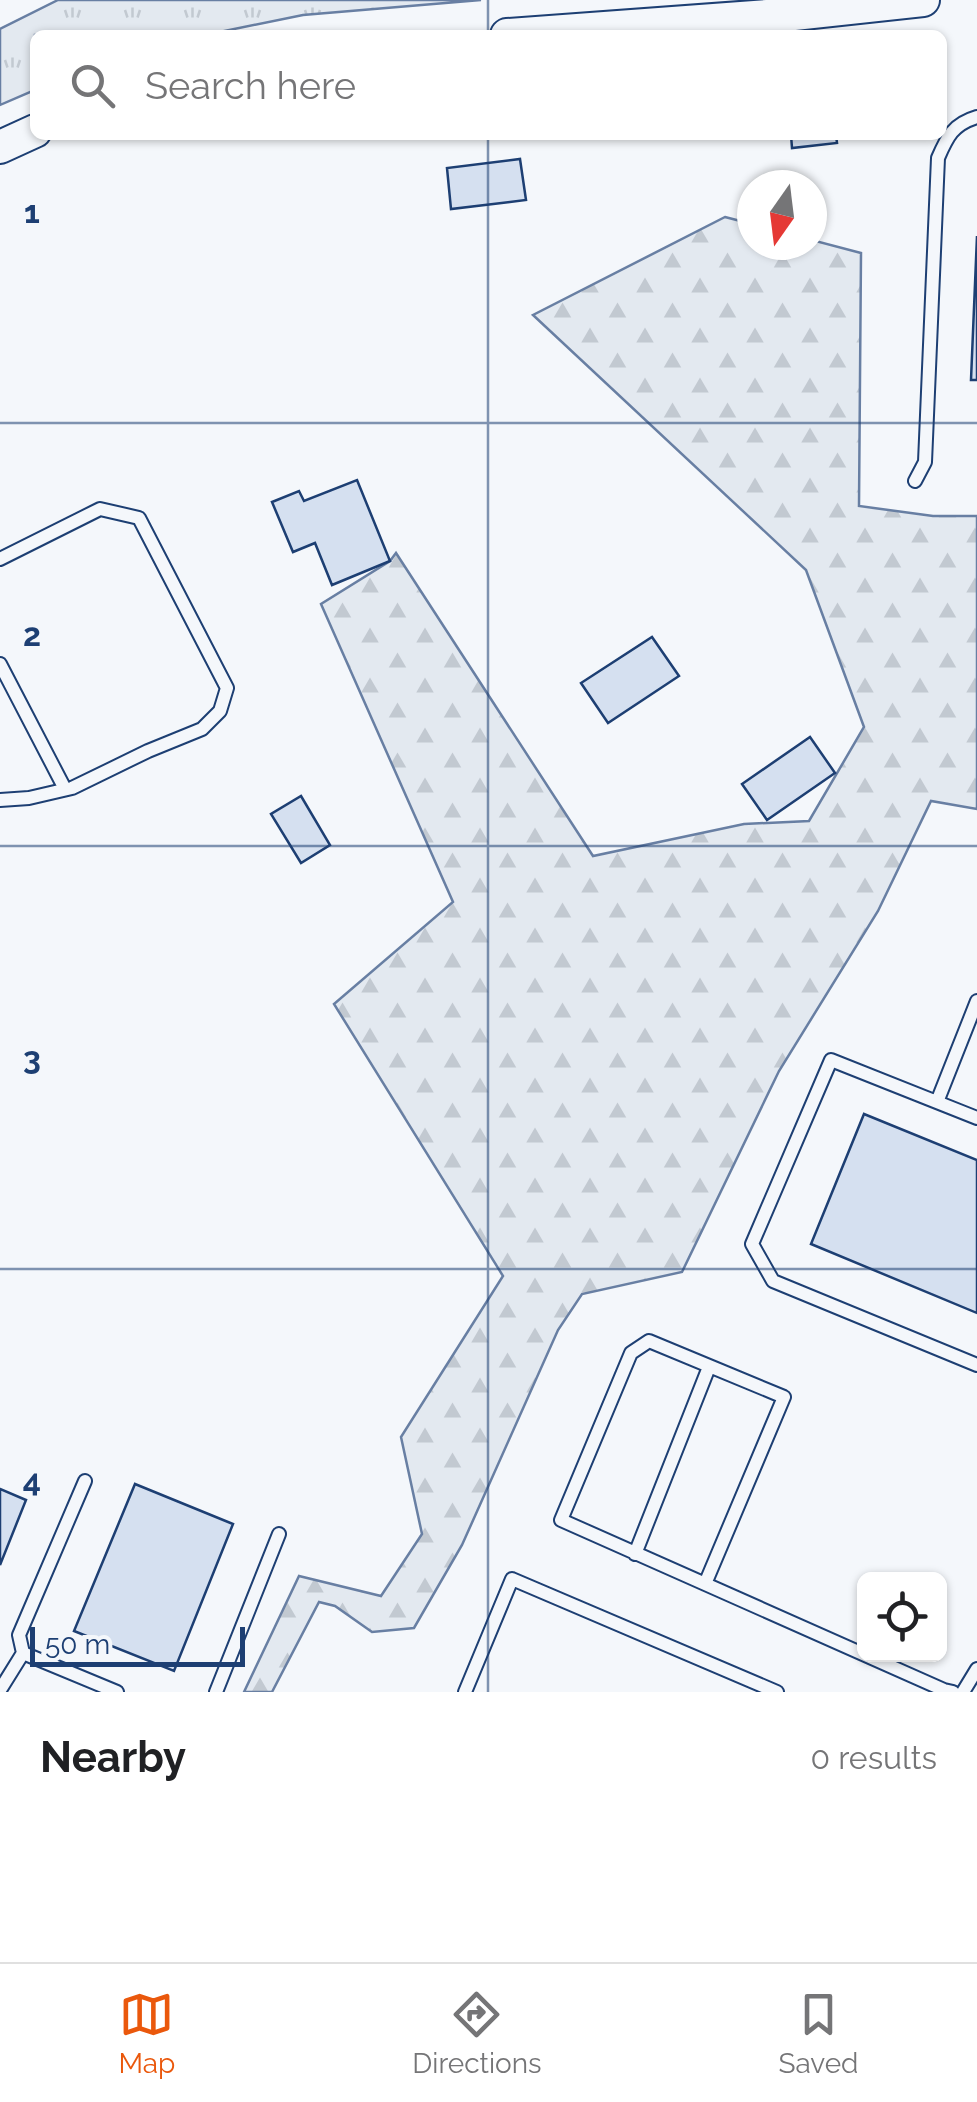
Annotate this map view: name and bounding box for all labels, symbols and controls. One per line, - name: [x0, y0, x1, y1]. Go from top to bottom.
- search box: [30, 30, 947, 140]
- icon: search: [65, 58, 120, 113]
- text: Search here: [145, 63, 356, 108]
- north arrow: [737, 170, 827, 260]
- text: 1: [24, 193, 40, 230]
- text: 2: [23, 616, 41, 653]
- text: 3: [23, 1039, 41, 1076]
- text: 4: [23, 1462, 41, 1499]
- map controls: [857, 1572, 947, 1662]
- button: locate: [857, 1572, 947, 1662]
- scale bar: [30, 1622, 245, 1666]
- text: 50 m: [45, 1628, 110, 1661]
- text: Nearby: [40, 1733, 186, 1782]
- text: 0 results: [810, 1739, 937, 1776]
- tab: Map: [118, 1987, 175, 2080]
- tab: Directions: [412, 1987, 542, 2080]
- tab: Saved: [778, 1987, 859, 2080]

